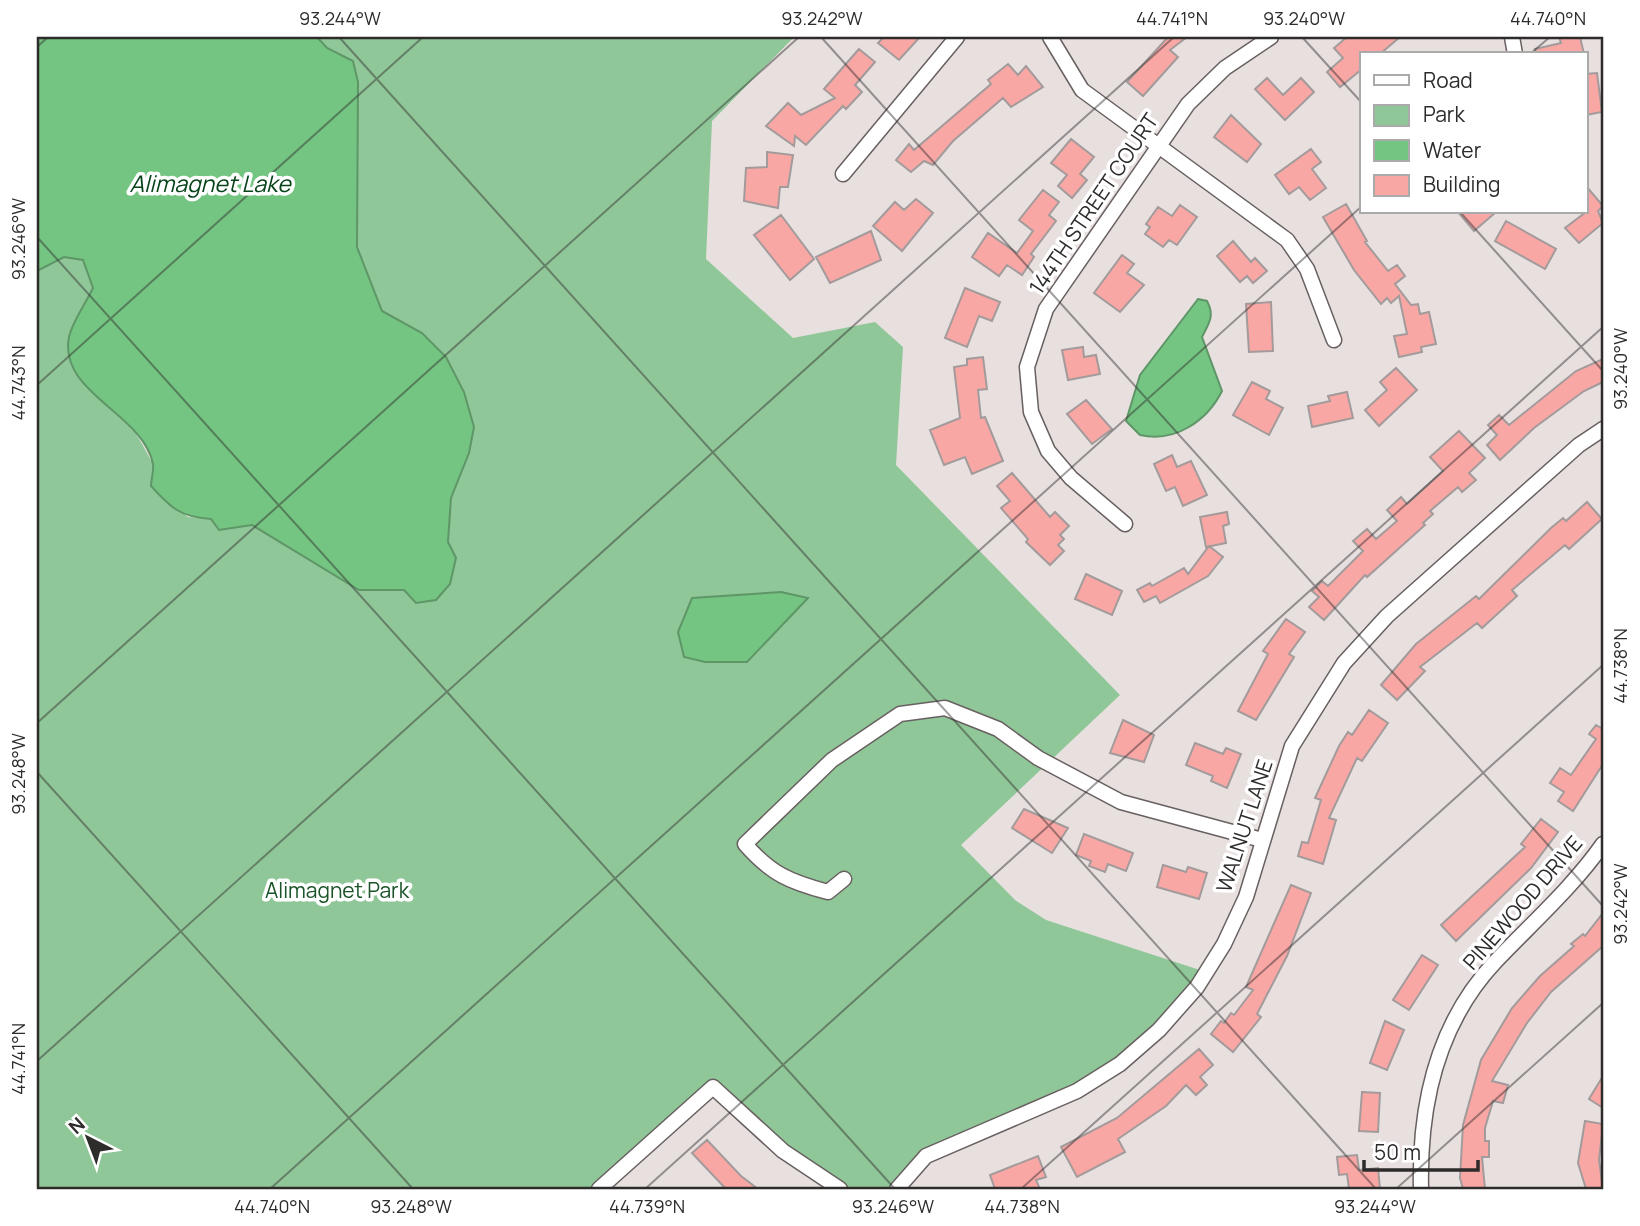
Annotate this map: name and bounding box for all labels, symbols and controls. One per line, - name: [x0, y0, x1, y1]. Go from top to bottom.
- text: 93.244°W: [299, 6, 381, 30]
- text: 93.242°W: [781, 6, 863, 30]
- text: 44.741°N: [1136, 6, 1208, 30]
- text: 93.240°W: [1263, 6, 1345, 30]
- text: 44.740°N: [1510, 6, 1586, 30]
- legend: [1360, 52, 1588, 214]
- text: Road: [1423, 66, 1473, 94]
- text: Park: [1423, 100, 1465, 128]
- street label: 144TH STREET COURT: [1022, 107, 1164, 299]
- text: Water: [1423, 136, 1482, 164]
- water label: Alimagnet Lake: [129, 167, 292, 199]
- text: Building: [1423, 170, 1500, 198]
- text: 93.246°W: [6, 198, 30, 280]
- text: 93.240°W: [1608, 328, 1632, 410]
- text: 44.743°N: [6, 346, 30, 420]
- text: 44.738°N: [1608, 628, 1632, 704]
- text: 93.248°W: [6, 733, 30, 815]
- street label: WALNUT LANE: [1209, 756, 1279, 896]
- street label: PINEWOOD DRIVE: [1456, 829, 1588, 975]
- text: 93.242°W: [1608, 863, 1632, 945]
- park label: Alimagnet Park: [265, 876, 410, 904]
- text: 44.741°N: [6, 1023, 30, 1095]
- north arrow: [52, 1104, 122, 1174]
- text: N: [63, 1111, 90, 1140]
- scale bar: [1364, 1128, 1477, 1172]
- text: 50 m: [1374, 1138, 1421, 1166]
- text: 44.740°N: [234, 1194, 310, 1218]
- text: 93.248°W: [370, 1194, 452, 1218]
- text: 44.739°N: [609, 1194, 685, 1218]
- text: 93.246°W: [852, 1194, 934, 1218]
- text: 44.738°N: [984, 1194, 1060, 1218]
- text: 93.244°W: [1334, 1194, 1416, 1218]

